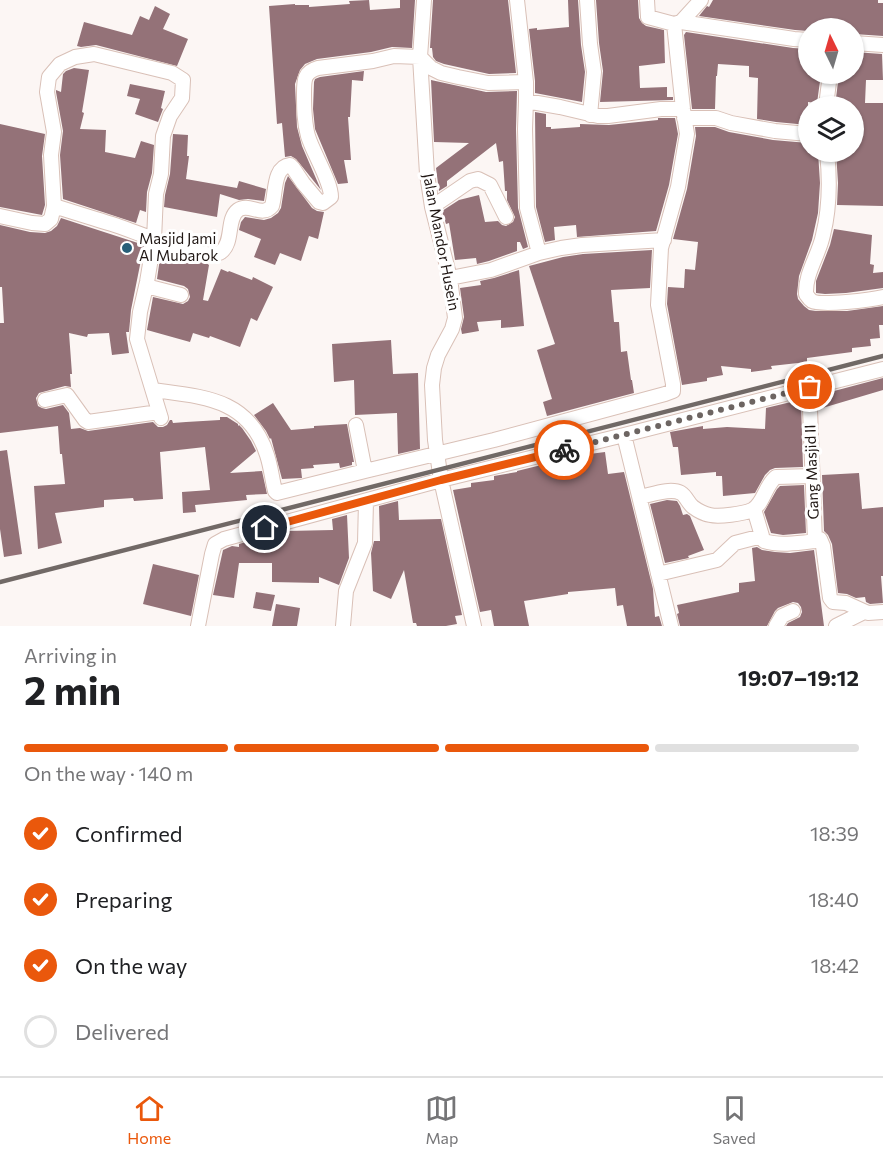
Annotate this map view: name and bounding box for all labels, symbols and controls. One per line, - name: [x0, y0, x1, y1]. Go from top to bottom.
- north arrow: [798, 18, 864, 84]
- map controls: [798, 18, 864, 162]
- button: layers: [798, 96, 864, 162]
- street label: Jalan Mandor Husein: [420, 172, 464, 312]
- place label: Masjid Jami Al Mubarok: [139, 229, 218, 264]
- marker: Masjid Jami Al Mubarok: [120, 241, 134, 255]
- pin: [784, 361, 835, 412]
- icon: bag: [793, 370, 826, 403]
- courier: [534, 420, 594, 480]
- street label: Gang Masjid II: [800, 424, 822, 520]
- icon: bike: [548, 434, 581, 467]
- pin: [239, 502, 290, 553]
- icon: home: [248, 511, 281, 544]
- text: Arriving in: [24, 643, 117, 667]
- text: 19:07–19:12: [738, 664, 859, 691]
- text: 2 min: [24, 665, 121, 713]
- text: On the way · 140 m: [24, 761, 193, 785]
- icon: check: [24, 817, 57, 850]
- text: Confirmed: [75, 820, 182, 847]
- text: 18:39: [810, 821, 859, 845]
- icon: check: [24, 883, 57, 916]
- text: Preparing: [75, 886, 172, 913]
- text: 18:40: [809, 887, 859, 911]
- icon: check: [24, 949, 57, 982]
- text: On the way: [75, 952, 187, 979]
- text: 18:42: [811, 953, 859, 977]
- text: Delivered: [75, 1018, 169, 1045]
- tab: Home: [127, 1092, 171, 1147]
- tab: Map: [425, 1092, 458, 1147]
- tab: Saved: [713, 1092, 756, 1147]

